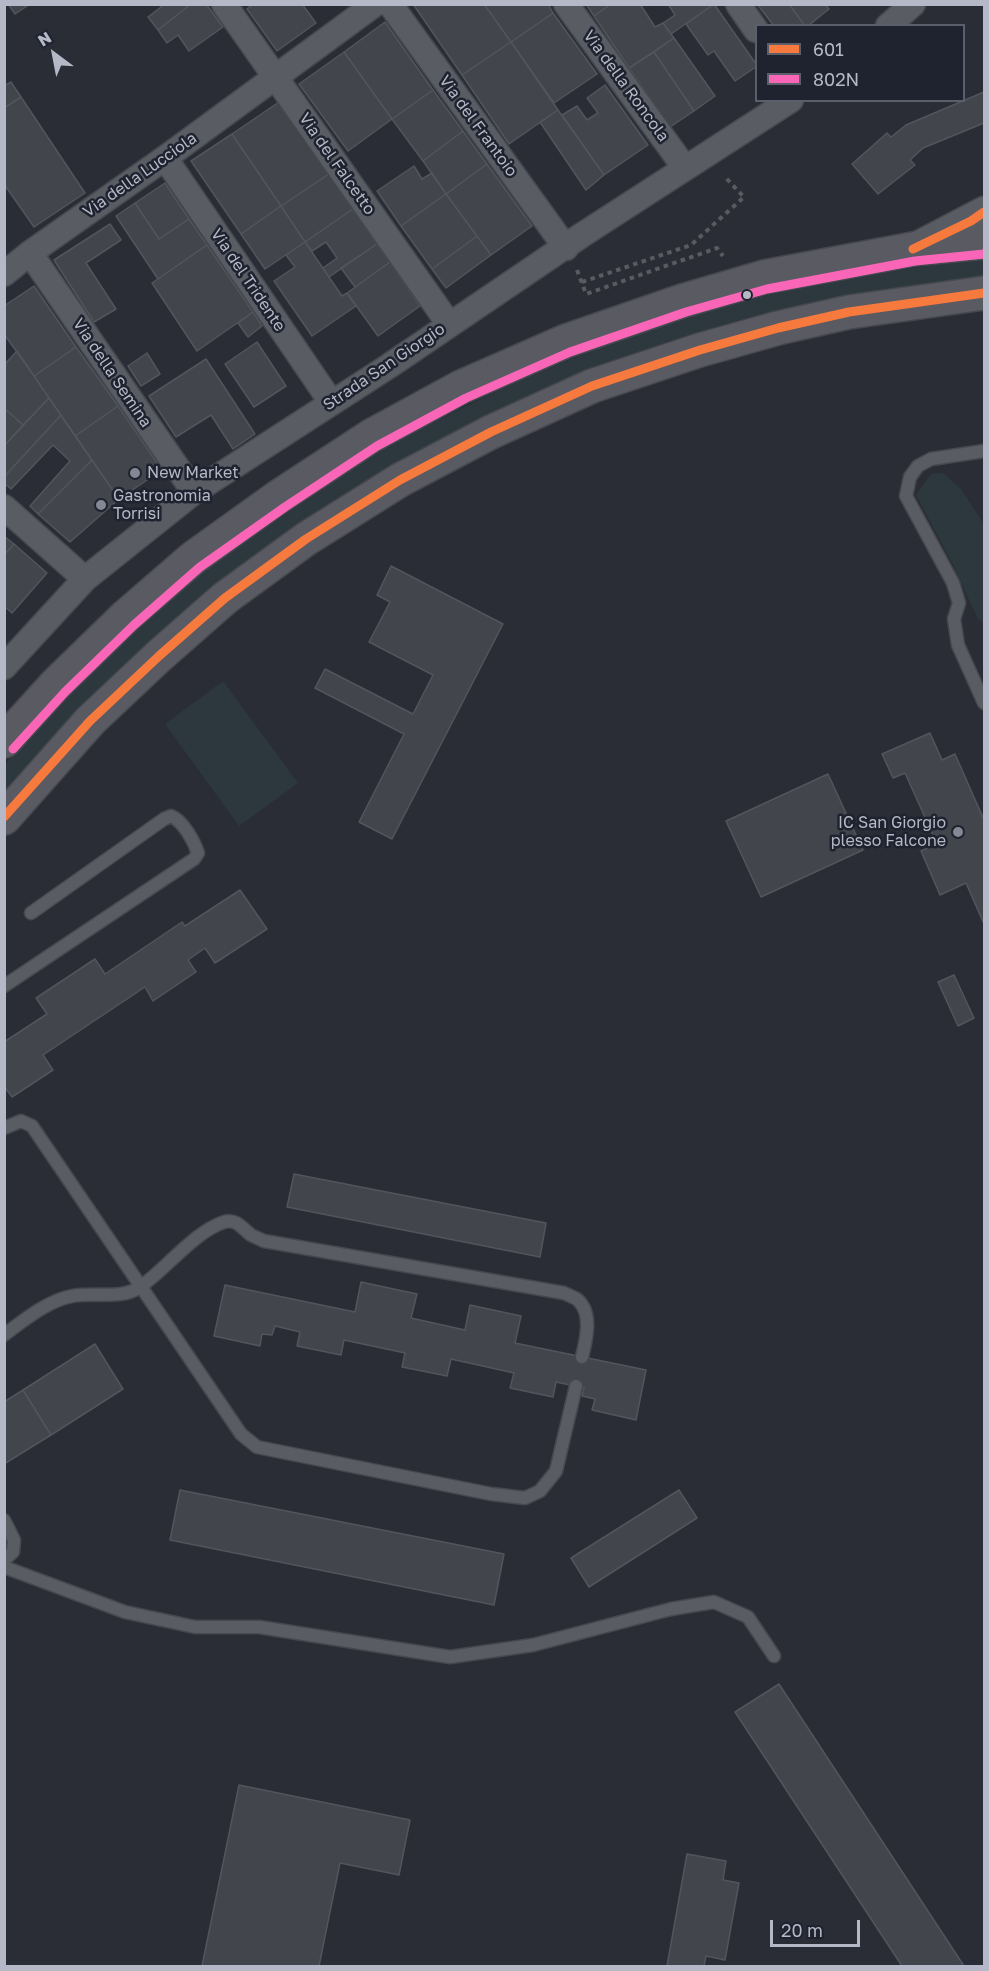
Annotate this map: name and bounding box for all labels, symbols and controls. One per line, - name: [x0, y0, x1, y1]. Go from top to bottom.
- north arrow: [24, 24, 84, 84]
- legend: [755, 24, 965, 102]
- text: N: [34, 27, 55, 50]
- street label: Via della Roncola: [579, 27, 673, 145]
- text: 601: [813, 38, 844, 60]
- text: 802N: [813, 68, 859, 90]
- street label: Via del Frantoio: [435, 72, 521, 180]
- street label: Via del Falcetto: [295, 109, 379, 219]
- street label: Via della Lucciola: [79, 129, 201, 221]
- street label: Via del Tridente: [207, 225, 289, 335]
- unlabelled marker: [741, 289, 753, 301]
- street label: Via della Semina: [68, 315, 156, 431]
- street label: Strada San Giorgio: [320, 319, 448, 415]
- place label: New Market: [147, 463, 239, 483]
- marker: New Market: [128, 466, 142, 480]
- place label: Gastronomia Torrisi: [113, 486, 211, 524]
- marker: Gastronomia Torrisi: [94, 498, 108, 512]
- place label: IC San Giorgio plesso Falcone: [831, 813, 946, 851]
- marker: IC San Giorgio plesso Falcone: [951, 825, 965, 839]
- scale bar: [773, 1908, 863, 1946]
- text: 20 m: [781, 1919, 823, 1941]

